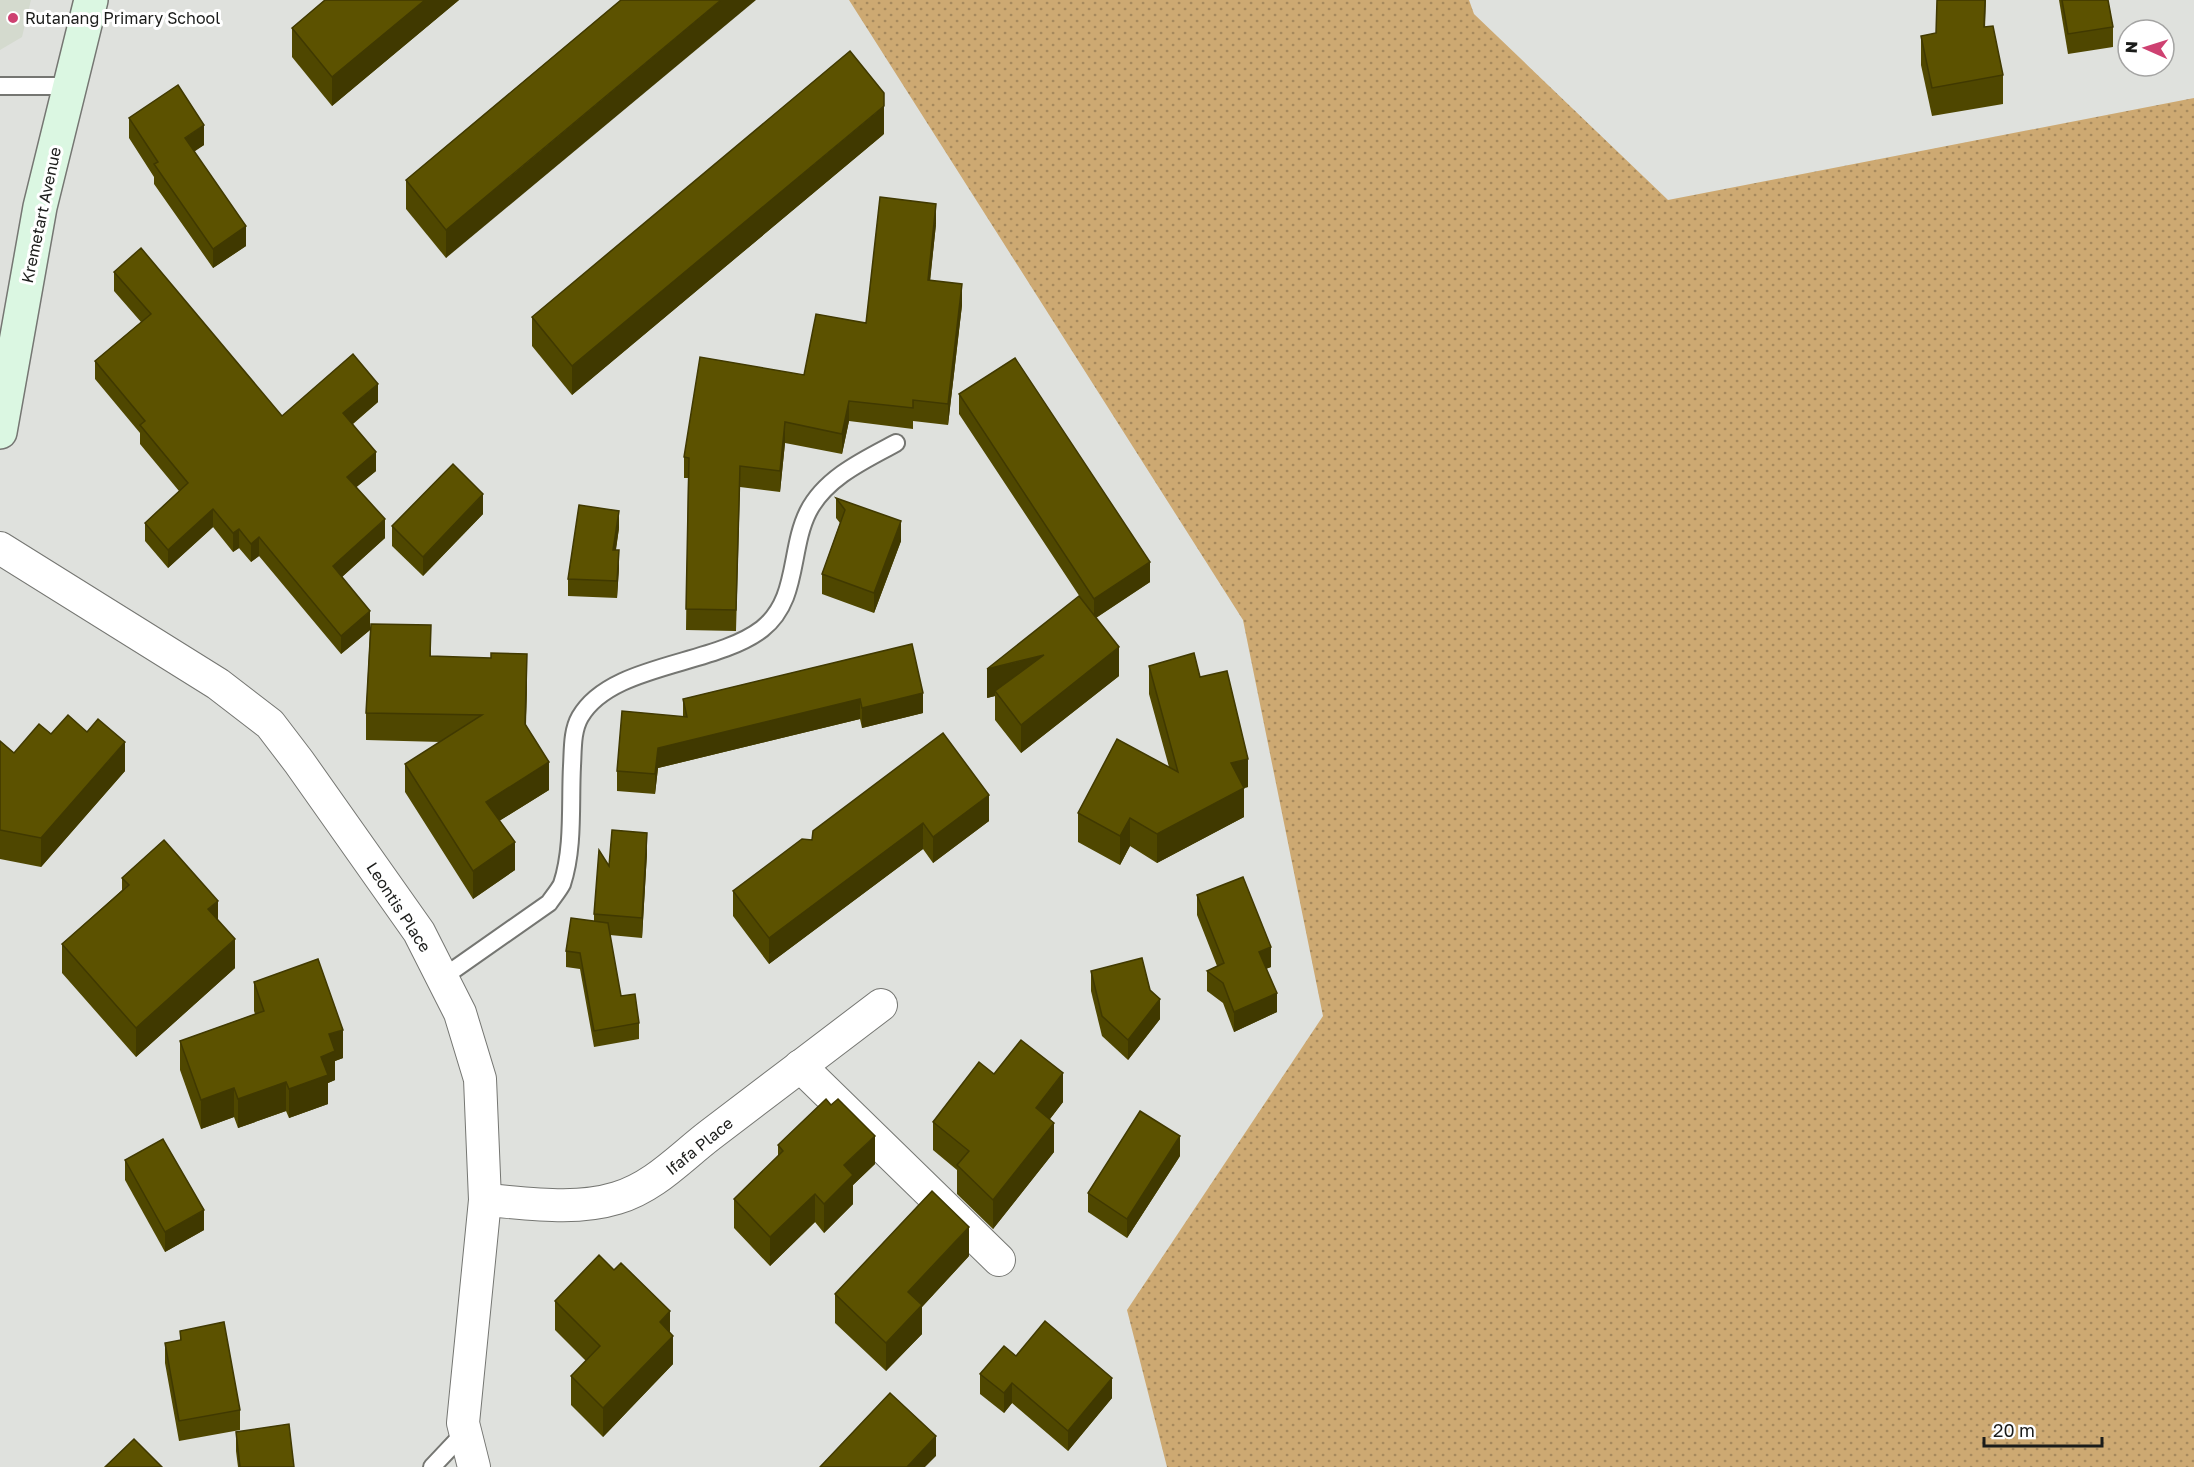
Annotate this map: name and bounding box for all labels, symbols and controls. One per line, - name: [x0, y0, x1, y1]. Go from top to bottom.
- place label: Rutanang Primary School: [25, 8, 220, 28]
- marker: Rutanang Primary School: [6, 11, 20, 25]
- north arrow: [2116, 18, 2176, 78]
- text: N: [2121, 41, 2141, 54]
- street label: Kremetart Avenue: [17, 145, 65, 285]
- street label: Leontis Place: [362, 858, 436, 956]
- street label: Ifafa Place: [661, 1113, 737, 1179]
- scale bar: [1984, 1410, 2102, 1448]
- text: 20 m: [1993, 1419, 2035, 1441]

